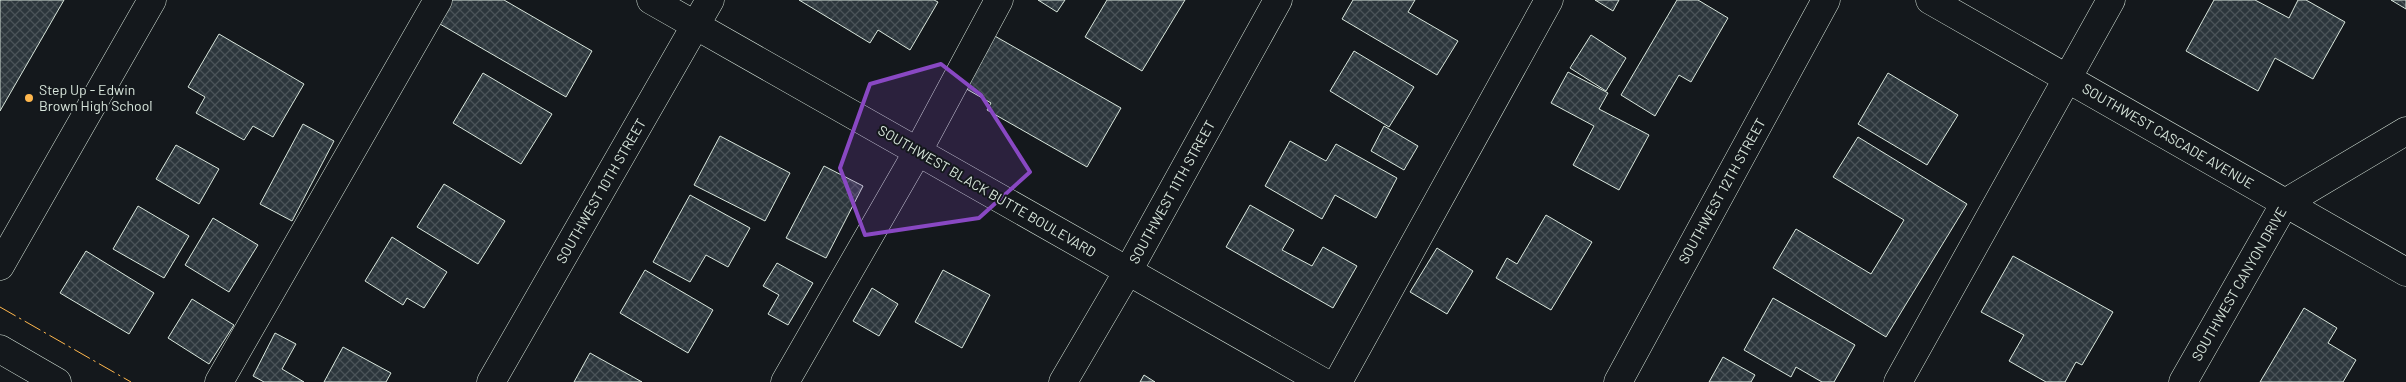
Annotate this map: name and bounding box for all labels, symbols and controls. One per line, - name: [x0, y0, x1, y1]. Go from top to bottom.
- street label: SOUTHWEST CASCADE AVENUE: [2079, 79, 2257, 192]
- place label: Step Up - Edwin Brown High School: [39, 81, 153, 114]
- marker: Step Up - Edwin Brown High School: [23, 92, 35, 104]
- street label: SOUTHWEST 10TH STREET: [552, 115, 649, 266]
- street label: SOUTHWEST 12TH STREET: [1674, 115, 1769, 267]
- street label: SOUTHWEST 11TH STREET: [1125, 117, 1218, 266]
- street label: SOUTHWEST BLACK BUTTE BOULEVARD: [875, 121, 1099, 260]
- street label: SOUTHWEST CANYON DRIVE: [2188, 204, 2290, 364]

